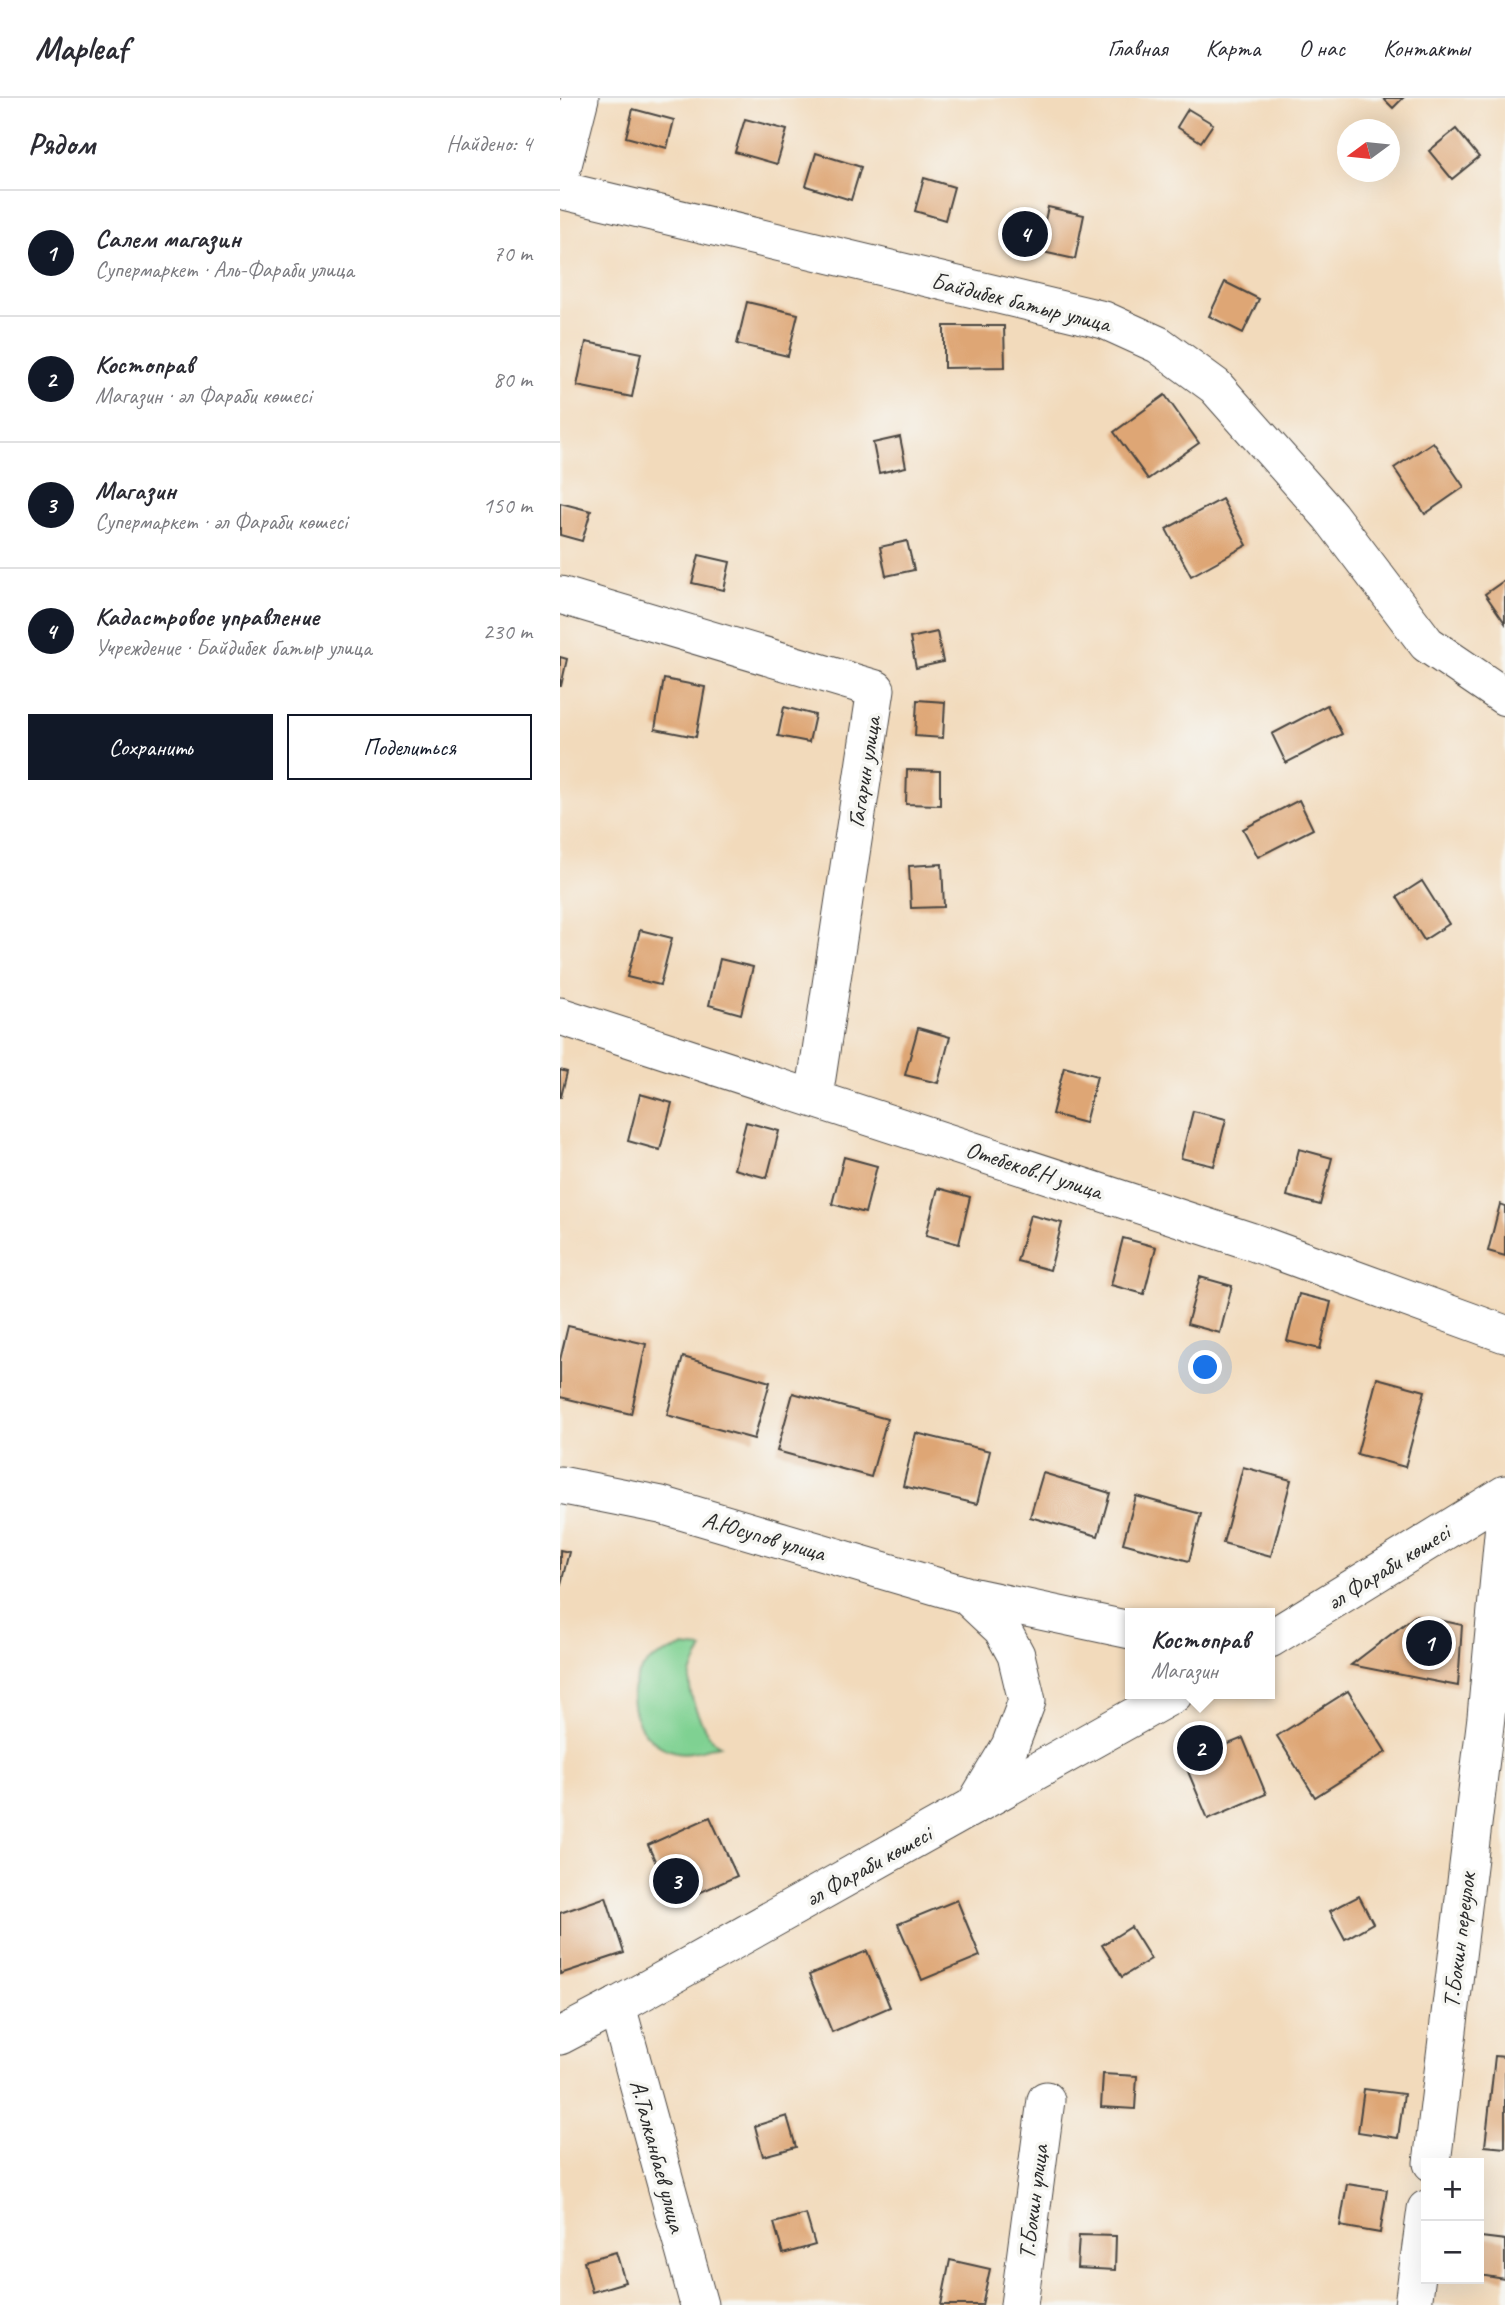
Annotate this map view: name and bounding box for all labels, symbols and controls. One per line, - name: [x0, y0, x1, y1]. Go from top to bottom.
- text: Mapleaf: [35, 27, 127, 69]
- text: Главная: [1107, 33, 1168, 63]
- text: Карта: [1206, 33, 1260, 63]
- text: О нас: [1298, 33, 1345, 63]
- text: Контакты: [1383, 33, 1470, 63]
- north arrow: [1337, 119, 1400, 182]
- text: Рядом: [28, 125, 95, 163]
- text: Найдено: 4: [446, 129, 532, 158]
- pin: 4: [1002, 208, 1048, 260]
- text: Салем магазин: [95, 222, 241, 255]
- text: 1: [46, 239, 56, 268]
- text: 70 m: [493, 239, 532, 268]
- text: Супермаркет · Аль-Фараби улица: [95, 255, 354, 284]
- street label: Байдибек батыр улица: [928, 265, 1116, 339]
- text: Костоправ: [95, 348, 193, 381]
- text: 2: [46, 365, 56, 394]
- text: 80 m: [493, 365, 532, 394]
- text: Магазин · әл Фараби көшесі: [95, 381, 312, 410]
- text: Магазин: [95, 474, 176, 507]
- text: 3: [46, 491, 56, 520]
- text: 150 m: [483, 491, 532, 520]
- text: Супермаркет · әл Фараби көшесі: [95, 507, 347, 536]
- text: Кадастровое управление: [95, 600, 319, 633]
- text: 4: [46, 617, 56, 646]
- text: 230 m: [483, 617, 532, 646]
- text: Учреждение · Байдибек батыр улица: [95, 633, 371, 662]
- street label: Гагарин улица: [840, 712, 888, 830]
- button: Сохранить: [28, 714, 273, 780]
- button: Поделиться: [287, 714, 532, 780]
- street label: Отебеков.Н улица: [962, 1134, 1108, 1207]
- your location: [1188, 1350, 1222, 1384]
- street label: А.Юсупов улица: [699, 1504, 830, 1568]
- street label: әл Фараби көшесі: [1321, 1516, 1457, 1617]
- popup: [1125, 1608, 1275, 1699]
- pin: 1: [1406, 1617, 1452, 1669]
- text: Костоправ: [1151, 1623, 1249, 1656]
- text: Магазин: [1151, 1656, 1218, 1685]
- pin: 2: [1177, 1722, 1223, 1774]
- street label: әл Фараби көшесі: [800, 1818, 939, 1913]
- pin: 3: [653, 1855, 699, 1907]
- street label: Т.Бокин переулок: [1436, 1868, 1482, 2010]
- street label: А.Талканбаев улица: [623, 2077, 693, 2237]
- street label: Т.Бокин улица: [1011, 2142, 1055, 2261]
- map controls: [1421, 2158, 1484, 2284]
- button: +: [1421, 2158, 1484, 2221]
- button: −: [1421, 2221, 1484, 2284]

